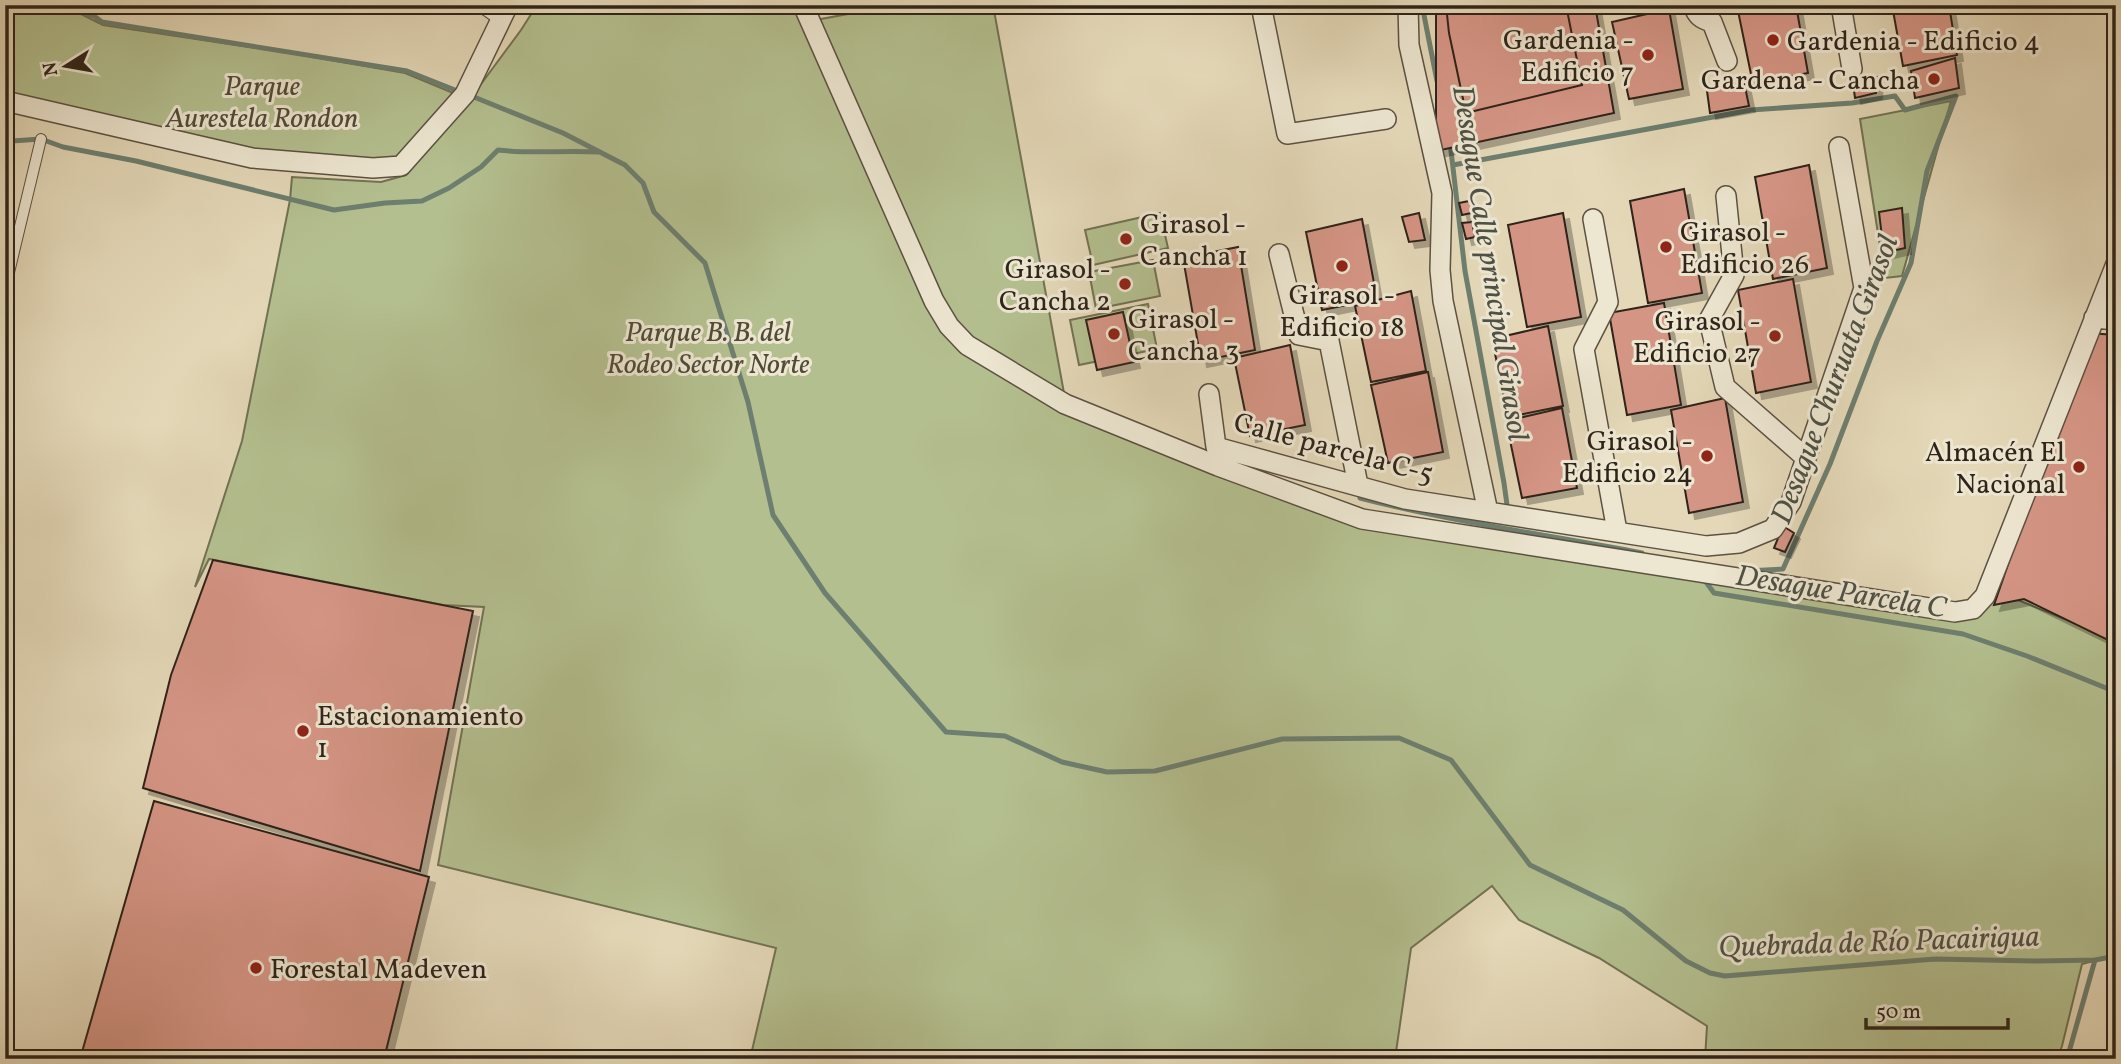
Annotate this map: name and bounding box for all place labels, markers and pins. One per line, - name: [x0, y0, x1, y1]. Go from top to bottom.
- place label: Gardenia - Edificio 7: [1503, 22, 1634, 93]
- place label: Gardenia - Edificio 4: [1787, 23, 2040, 62]
- marker: Gardenia - Edificio 4: [1765, 32, 1781, 48]
- marker: Gardenia - Edificio 7: [1640, 47, 1656, 63]
- place label: Gardena - Cancha: [1701, 62, 1920, 101]
- marker: Gardena - Cancha: [1926, 71, 1942, 87]
- place label: Girasol - Cancha 1: [1140, 206, 1248, 277]
- place label: Girasol - Edificio 26: [1680, 214, 1809, 285]
- marker: Girasol - Cancha 1: [1118, 231, 1134, 247]
- marker: Girasol - Edificio 26: [1658, 239, 1674, 255]
- place label: Girasol - Cancha 2: [999, 251, 1111, 322]
- marker: Girasol - Edificio 18: [1334, 258, 1350, 274]
- marker: Girasol - Cancha 2: [1117, 276, 1133, 292]
- place label: Girasol - Edificio 18: [1279, 277, 1405, 348]
- place label: Girasol - Cancha 3: [1128, 301, 1239, 372]
- place label: Girasol - Edificio 27: [1633, 303, 1761, 374]
- marker: Girasol - Cancha 3: [1106, 326, 1122, 342]
- marker: Girasol - Edificio 27: [1767, 328, 1783, 344]
- place label: Girasol - Edificio 24: [1562, 423, 1693, 494]
- place label: Almacén El Nacional: [1925, 434, 2065, 505]
- marker: Girasol - Edificio 24: [1699, 448, 1715, 464]
- marker: Almacén El Nacional: [2071, 459, 2087, 475]
- place label: Estacionamiento 1: [317, 698, 524, 769]
- marker: Estacionamiento 1: [295, 723, 311, 739]
- place label: Forestal Madeven: [270, 951, 487, 990]
- marker: Forestal Madeven: [248, 960, 264, 976]

